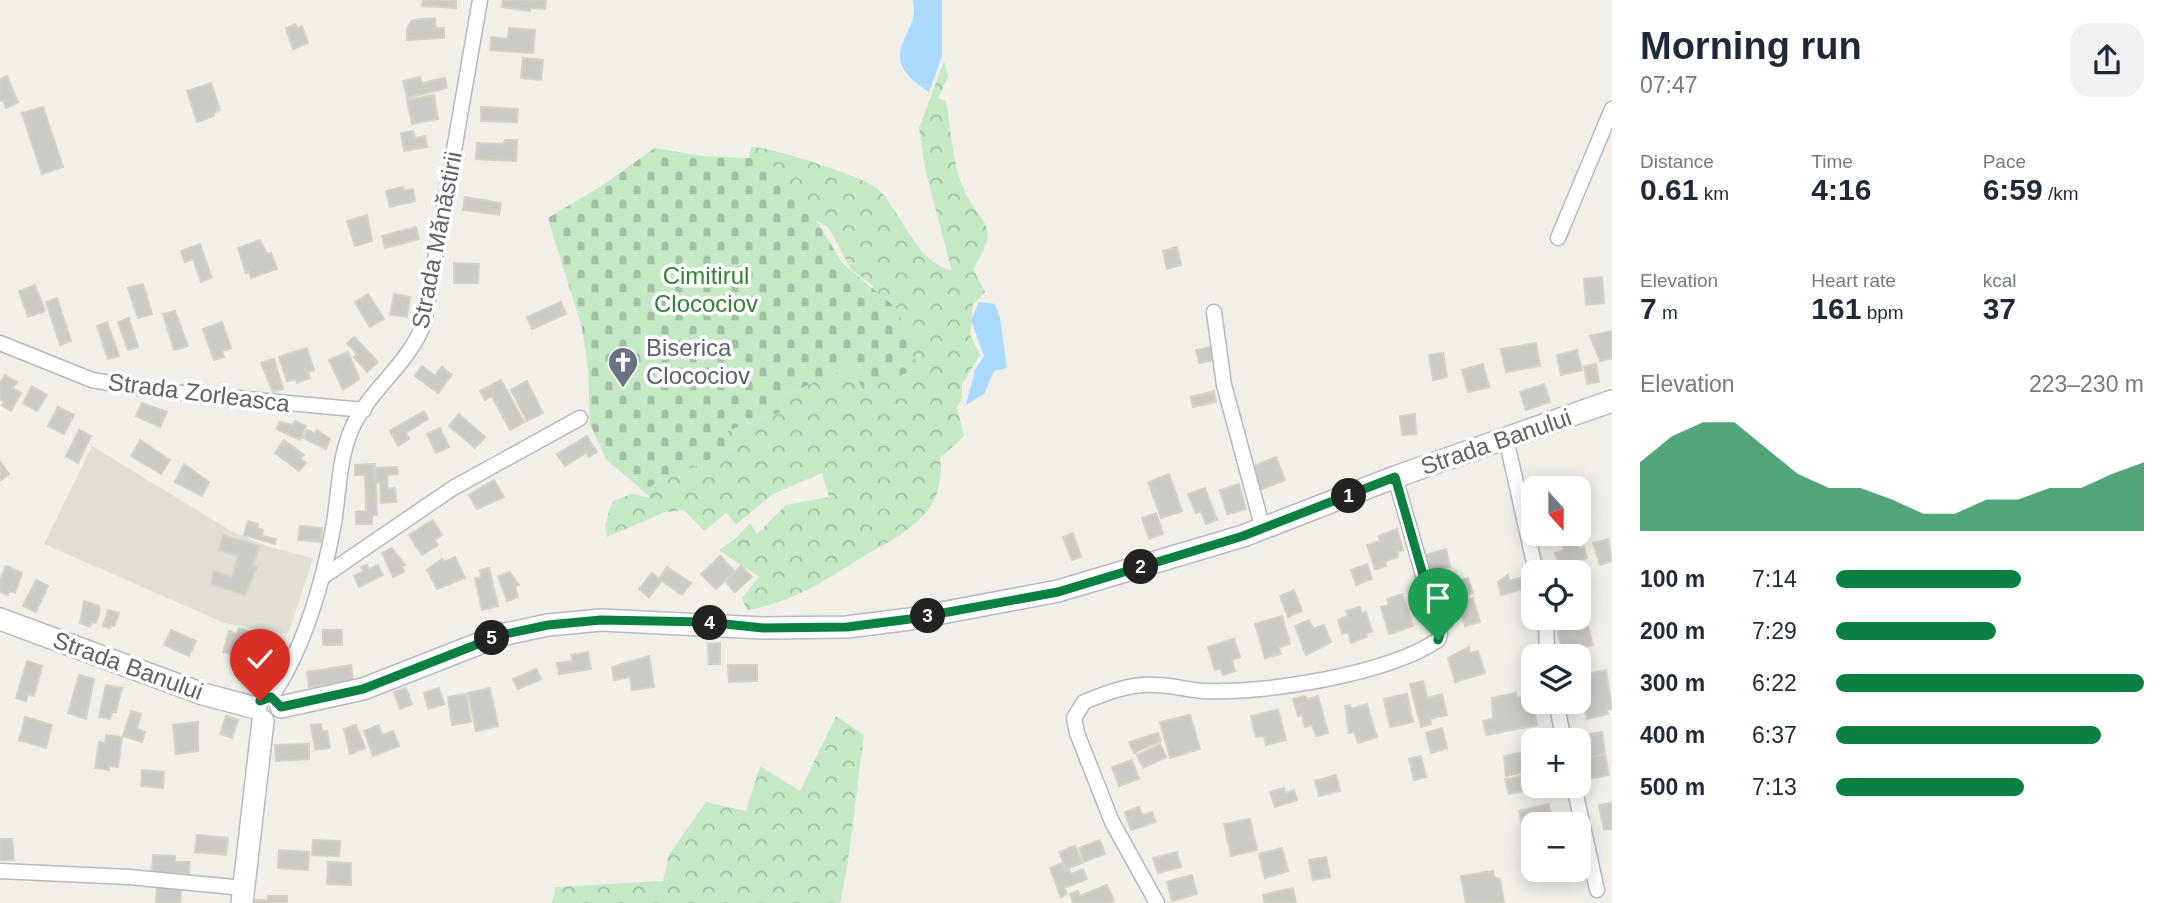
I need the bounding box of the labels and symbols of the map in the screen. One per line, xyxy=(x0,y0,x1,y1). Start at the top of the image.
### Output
street label: Strada Mănăstirii xyxy=(406,149,467,331)
park label: Cimitirul Clocociov xyxy=(654,262,758,317)
place label: Biserica Clocociov xyxy=(646,334,750,389)
church icon: Biserica Clocociov xyxy=(606,345,640,389)
street label: Strada Zorleasca xyxy=(107,368,292,417)
street label: Strada Banului xyxy=(1417,403,1575,480)
north arrow xyxy=(1521,476,1591,546)
pin: 1 xyxy=(1332,478,1366,514)
pin: 2 xyxy=(1124,550,1158,584)
pin xyxy=(1408,568,1468,640)
pin: 3 xyxy=(911,598,946,634)
pin: 4 xyxy=(692,606,728,640)
pin: 5 xyxy=(475,620,510,656)
street label: Strada Banului xyxy=(50,626,207,705)
pin xyxy=(230,629,290,701)

